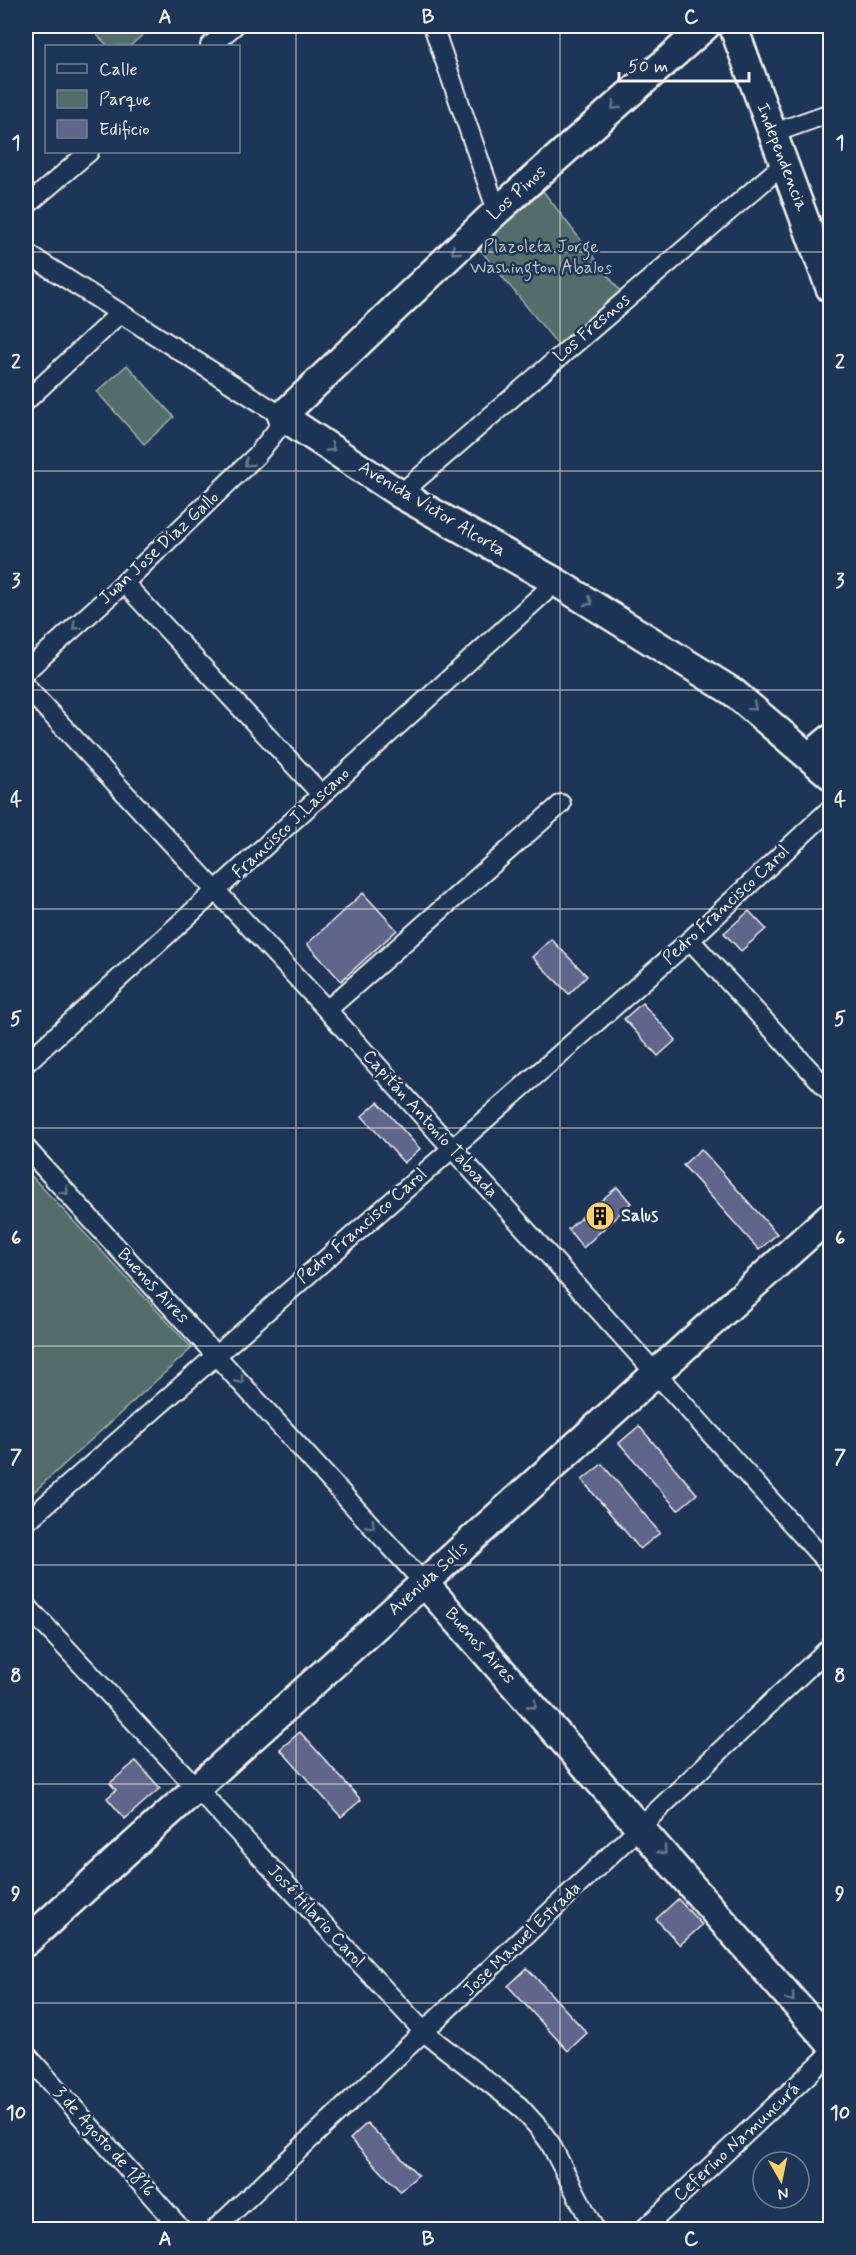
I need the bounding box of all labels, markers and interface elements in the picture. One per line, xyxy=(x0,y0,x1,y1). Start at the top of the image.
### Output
text: A xyxy=(158,4,172,31)
text: B xyxy=(422,4,435,31)
text: C xyxy=(684,4,699,31)
legend xyxy=(45,45,240,153)
scale bar xyxy=(619,45,750,83)
text: 50 m xyxy=(628,55,668,79)
text: Calle xyxy=(99,58,138,82)
text: Parque xyxy=(99,88,151,112)
one-way arrow xyxy=(611,99,622,110)
street label: Independencia xyxy=(750,99,814,215)
text: Edificio xyxy=(99,118,150,142)
text: 1 xyxy=(12,130,20,157)
text: 1 xyxy=(836,130,844,157)
street label: Los Pinos xyxy=(482,160,552,226)
park label: Plazoleta Jorge Washington Abalos xyxy=(470,235,612,282)
one-way arrow xyxy=(451,244,461,255)
street label: Los Fresnos xyxy=(548,288,636,368)
text: 2 xyxy=(11,349,21,376)
text: 2 xyxy=(835,349,845,376)
one-way arrow xyxy=(325,441,335,453)
one-way arrow xyxy=(245,456,255,467)
street label: Avenida Victor Alcorta xyxy=(354,456,510,562)
street label: Juan Jose Díaz Gallo xyxy=(94,486,224,610)
text: 3 xyxy=(11,568,21,595)
text: 3 xyxy=(835,568,845,595)
one-way arrow xyxy=(583,595,593,607)
one-way arrow xyxy=(72,619,83,630)
one-way arrow xyxy=(746,700,757,711)
street label: Francisco J.Lascano xyxy=(227,762,355,884)
text: 4 xyxy=(10,787,22,814)
text: 4 xyxy=(834,787,846,814)
street label: Pedro Francisco Carol xyxy=(657,840,795,970)
text: 5 xyxy=(10,1006,22,1033)
text: 5 xyxy=(834,1006,846,1033)
street label: Capitán Antonio Taboada xyxy=(357,1045,503,1203)
street label: Pedro Francisco Carol xyxy=(292,1163,432,1289)
one-way arrow xyxy=(58,1184,69,1194)
building icon: Salus xyxy=(584,1200,616,1232)
place label: Salus xyxy=(621,1204,658,1228)
text: 6 xyxy=(11,1225,21,1252)
text: 6 xyxy=(835,1225,845,1252)
street label: Buenos Aires xyxy=(112,1243,194,1329)
one-way arrow xyxy=(233,1374,244,1384)
text: 7 xyxy=(10,1444,22,1471)
text: 7 xyxy=(834,1444,846,1471)
one-way arrow xyxy=(364,1518,375,1529)
street label: Avenida Solís xyxy=(383,1537,473,1621)
street label: Buenos Aires xyxy=(439,1602,521,1690)
text: 8 xyxy=(10,1663,22,1690)
text: 8 xyxy=(834,1663,846,1690)
one-way arrow xyxy=(526,1698,537,1709)
one-way arrow xyxy=(656,1844,667,1855)
street label: José Hilario Carol xyxy=(262,1859,370,1973)
street label: Jose Manuel Estrada xyxy=(458,1876,586,2002)
text: 9 xyxy=(11,1881,21,1908)
text: 9 xyxy=(835,1881,845,1908)
one-way arrow xyxy=(784,1991,795,2001)
street label: Ceferino Namuncurá xyxy=(670,2078,804,2206)
street label: 3 de Agosto de 1816 xyxy=(48,2082,160,2202)
text: 10 xyxy=(6,2100,26,2127)
text: 10 xyxy=(830,2100,850,2127)
north arrow xyxy=(751,2150,811,2210)
text: A xyxy=(158,2226,172,2253)
text: B xyxy=(422,2226,435,2253)
text: C xyxy=(684,2226,699,2253)

